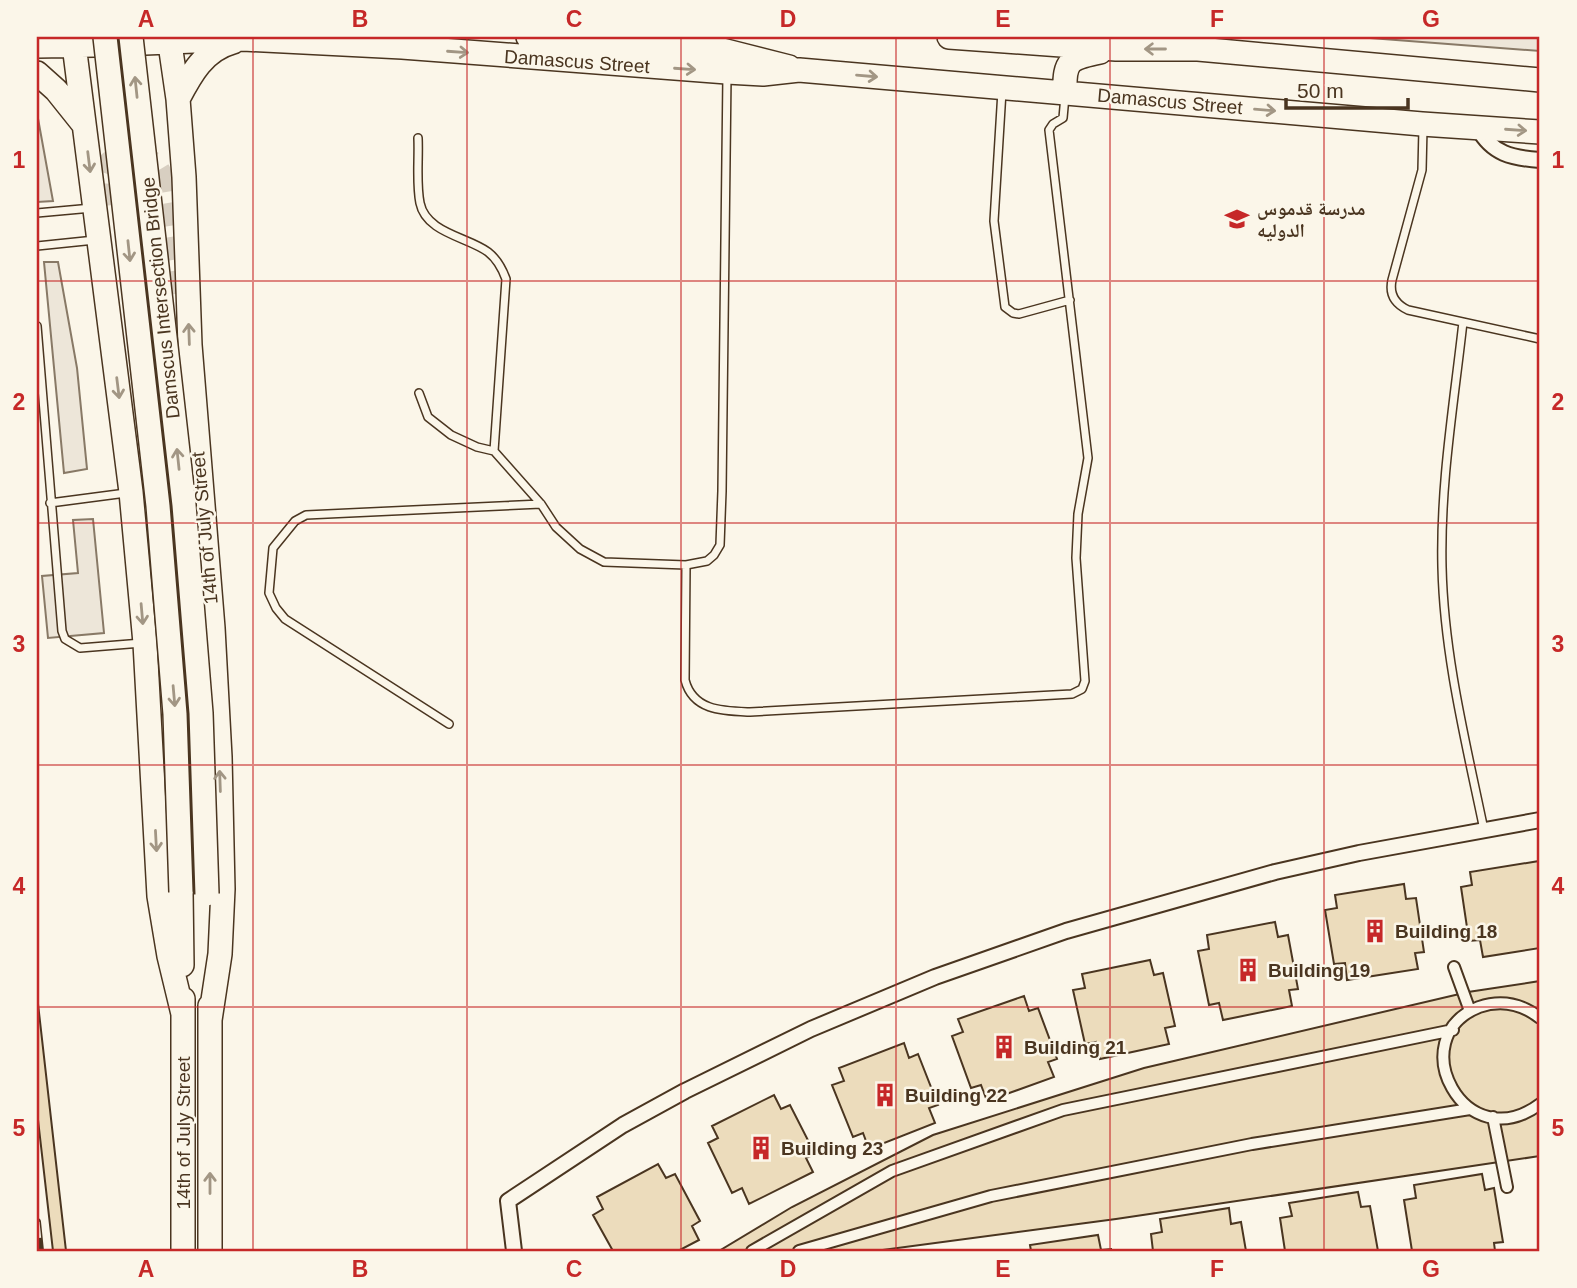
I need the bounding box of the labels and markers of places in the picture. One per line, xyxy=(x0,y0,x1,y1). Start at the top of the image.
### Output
place label: مدرسة قدموس الدوليه xyxy=(1257,198,1366,242)
school or university icon: مدرسة قدموس الدوليه xyxy=(1223,205,1251,233)
building icon: Building 18 xyxy=(1361,917,1389,945)
place label: Building 18 xyxy=(1395,921,1497,942)
building icon: Building 19 xyxy=(1234,956,1262,984)
place label: Building 19 xyxy=(1268,960,1370,981)
building icon: Building 21 xyxy=(990,1033,1018,1061)
place label: Building 21 xyxy=(1024,1037,1127,1058)
building icon: Building 22 xyxy=(871,1081,899,1109)
place label: Building 22 xyxy=(905,1085,1007,1106)
building icon: Building 23 xyxy=(747,1134,775,1162)
place label: Building 23 xyxy=(781,1138,883,1159)

